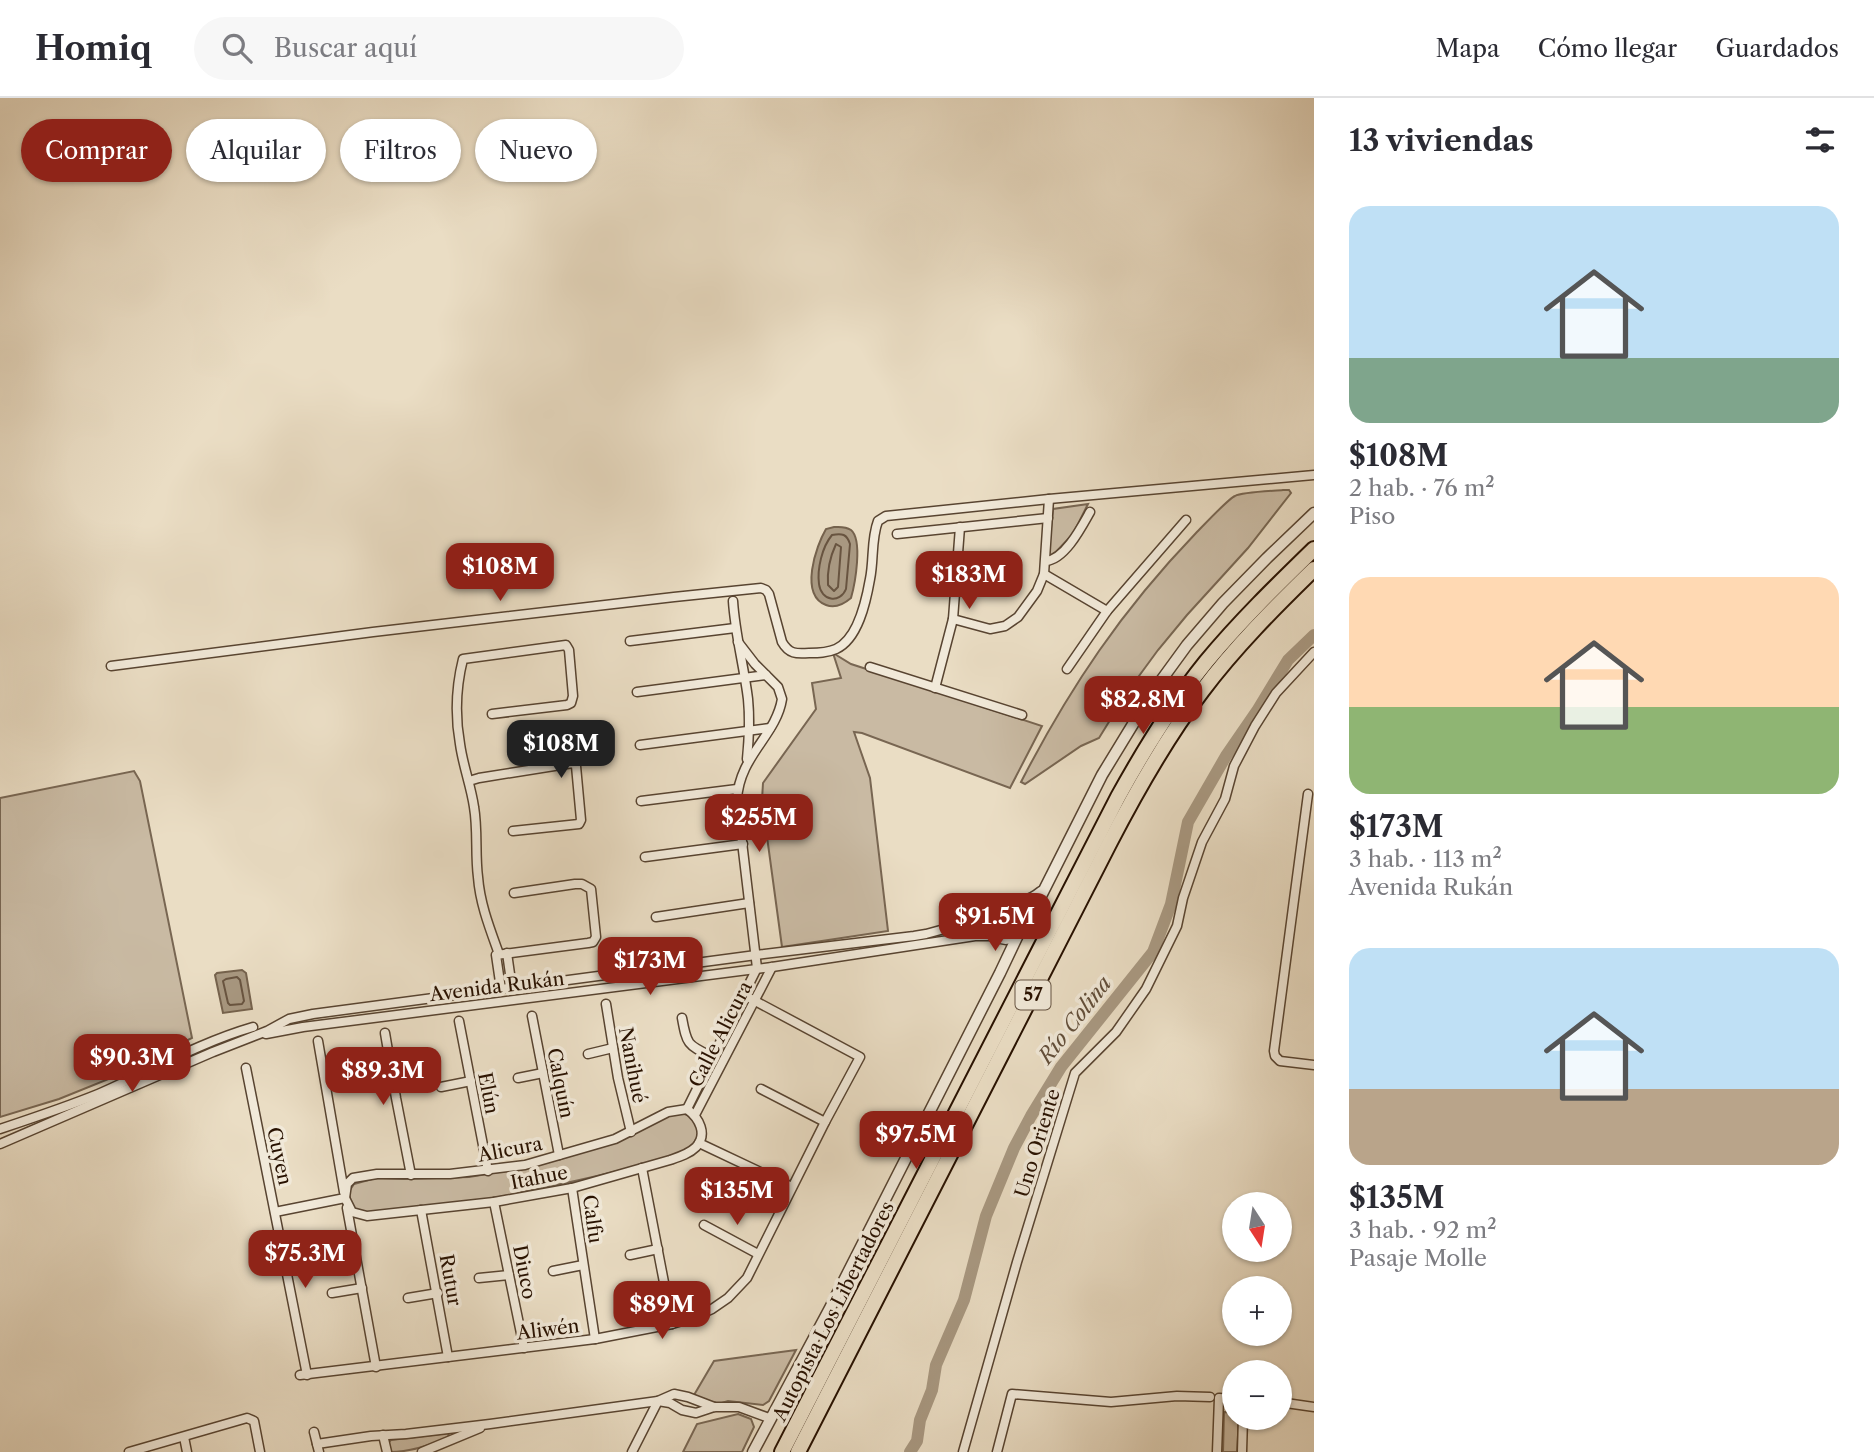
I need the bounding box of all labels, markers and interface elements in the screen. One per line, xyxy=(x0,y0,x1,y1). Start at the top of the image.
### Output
search box xyxy=(194,17,684,80)
text: Homiq xyxy=(35,28,152,69)
icon: search xyxy=(218,29,256,67)
text: Buscar aquí xyxy=(274,32,417,64)
text: Mapa xyxy=(1435,34,1500,63)
text: Cómo llegar xyxy=(1538,34,1677,63)
text: Guardados xyxy=(1715,34,1839,63)
chip: Comprar xyxy=(21,119,172,182)
chip: Alquilar xyxy=(186,119,326,182)
chip: Filtros xyxy=(340,119,461,182)
chip: Nuevo xyxy=(475,119,597,182)
icon: filters xyxy=(1801,121,1839,159)
text: 13 viviendas xyxy=(1349,122,1534,159)
icon: home xyxy=(1531,251,1657,377)
text: $108M xyxy=(1349,437,1448,474)
text: 2 hab. · 76 m² xyxy=(1349,474,1495,502)
text: Piso xyxy=(1349,502,1395,530)
pin: $108M xyxy=(451,544,549,603)
text: $108M xyxy=(462,552,538,580)
pin: $183M xyxy=(920,552,1018,611)
text: $183M xyxy=(932,560,1006,588)
icon: home xyxy=(1531,622,1657,748)
pin: $82.8M xyxy=(1086,676,1200,736)
text: $82.8M xyxy=(1100,685,1186,713)
pin: $108M xyxy=(512,720,610,780)
text: $108M xyxy=(523,729,599,757)
pin: $255M xyxy=(710,794,808,854)
text: $255M xyxy=(721,803,797,831)
text: $173M xyxy=(1349,808,1444,845)
text: 3 hab. · 113 m² xyxy=(1349,845,1502,873)
text: Avenida Rukán xyxy=(1349,873,1513,901)
pin: $91.5M xyxy=(938,894,1052,953)
text: $91.5M xyxy=(955,902,1035,930)
pin: $173M xyxy=(601,937,699,997)
text: $173M xyxy=(614,946,686,974)
street label: Avenida Rukán xyxy=(427,967,566,1006)
water label: Río Colina xyxy=(1032,971,1117,1070)
street label: Calle Alicura xyxy=(684,977,757,1091)
road number: 57 xyxy=(1016,980,1050,1010)
icon: home xyxy=(1531,993,1657,1119)
street label: Nanihué xyxy=(614,1025,651,1105)
pin: $90.3M xyxy=(75,1034,189,1094)
text: $90.3M xyxy=(90,1043,174,1071)
street label: Calquín xyxy=(542,1046,579,1120)
pin: $89.3M xyxy=(326,1048,440,1107)
text: $89.3M xyxy=(341,1056,425,1084)
street label: Elún xyxy=(473,1070,504,1116)
street label: Uno Oriente xyxy=(1010,1086,1065,1200)
pin: $97.5M xyxy=(859,1112,973,1171)
text: $97.5M xyxy=(876,1120,956,1148)
street label: Cuyen xyxy=(262,1125,297,1187)
street label: Alicura xyxy=(475,1132,544,1167)
street label: Itahue xyxy=(509,1161,570,1194)
pin: $135M xyxy=(688,1168,786,1227)
text: $135M xyxy=(700,1176,774,1204)
text: $135M xyxy=(1349,1179,1445,1216)
north arrow xyxy=(1222,1192,1292,1262)
map controls xyxy=(1222,1192,1292,1430)
street label: Calfu xyxy=(578,1193,607,1245)
street label: Autopista Los Libertadores xyxy=(767,1198,899,1426)
text: 3 hab. · 92 m² xyxy=(1349,1216,1497,1244)
pin: $75.3M xyxy=(248,1230,362,1290)
text: $75.3M xyxy=(264,1239,346,1267)
street label: Diuco xyxy=(508,1243,541,1301)
text: Pasaje Molle xyxy=(1349,1244,1487,1272)
street label: Rutur xyxy=(435,1252,466,1308)
button: + xyxy=(1222,1276,1292,1346)
pin: $89M xyxy=(621,1282,703,1341)
text: $89M xyxy=(629,1290,695,1318)
street label: Aliwén xyxy=(514,1314,581,1345)
button: − xyxy=(1222,1360,1292,1430)

